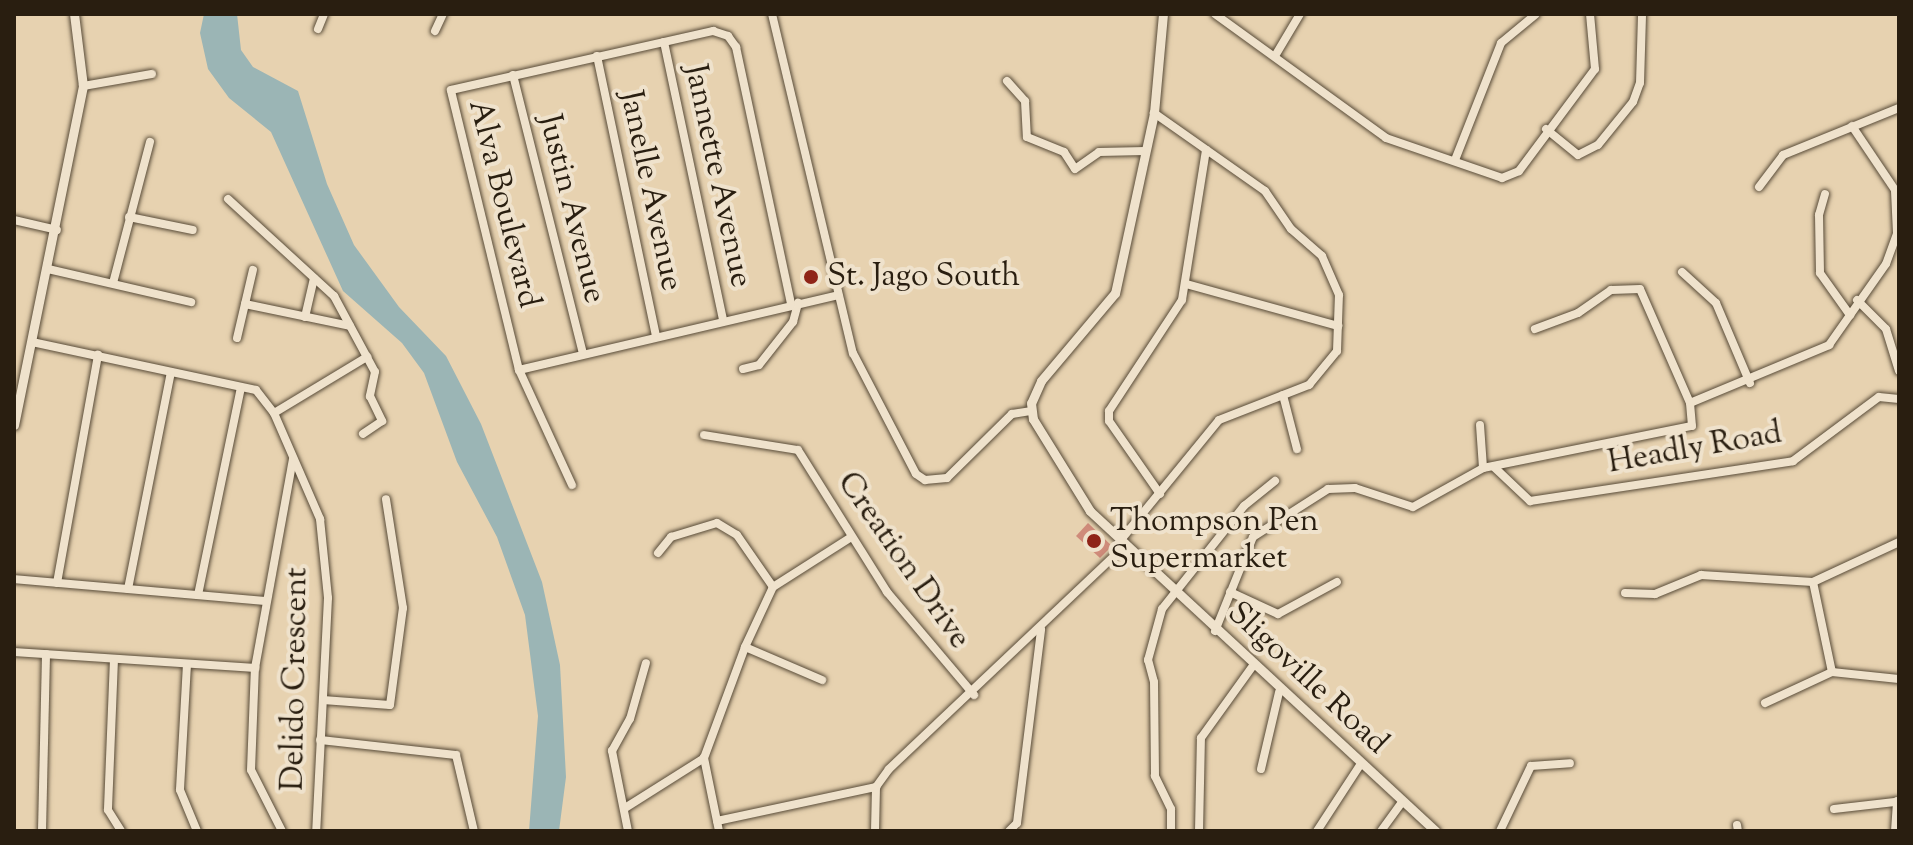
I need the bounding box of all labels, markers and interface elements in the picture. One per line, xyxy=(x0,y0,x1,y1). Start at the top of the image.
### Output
street label: Jannette Avenue xyxy=(675,61,759,291)
street label: Janelle Avenue xyxy=(610,87,690,295)
street label: Alva Boulevard xyxy=(459,96,547,312)
street label: Justin Avenue xyxy=(529,111,613,307)
place label: St. Jago South xyxy=(827,258,1020,296)
marker: St. Jago South xyxy=(802,268,820,286)
street label: Headly Road xyxy=(1605,415,1785,483)
street label: Creation Drive xyxy=(828,465,978,657)
place label: Thompson Pen Supermarket xyxy=(1110,504,1319,579)
marker: Thompson Pen Supermarket xyxy=(1085,532,1103,550)
street label: Delido Crescent xyxy=(275,567,317,791)
street label: Sligoville Road xyxy=(1219,595,1395,763)

